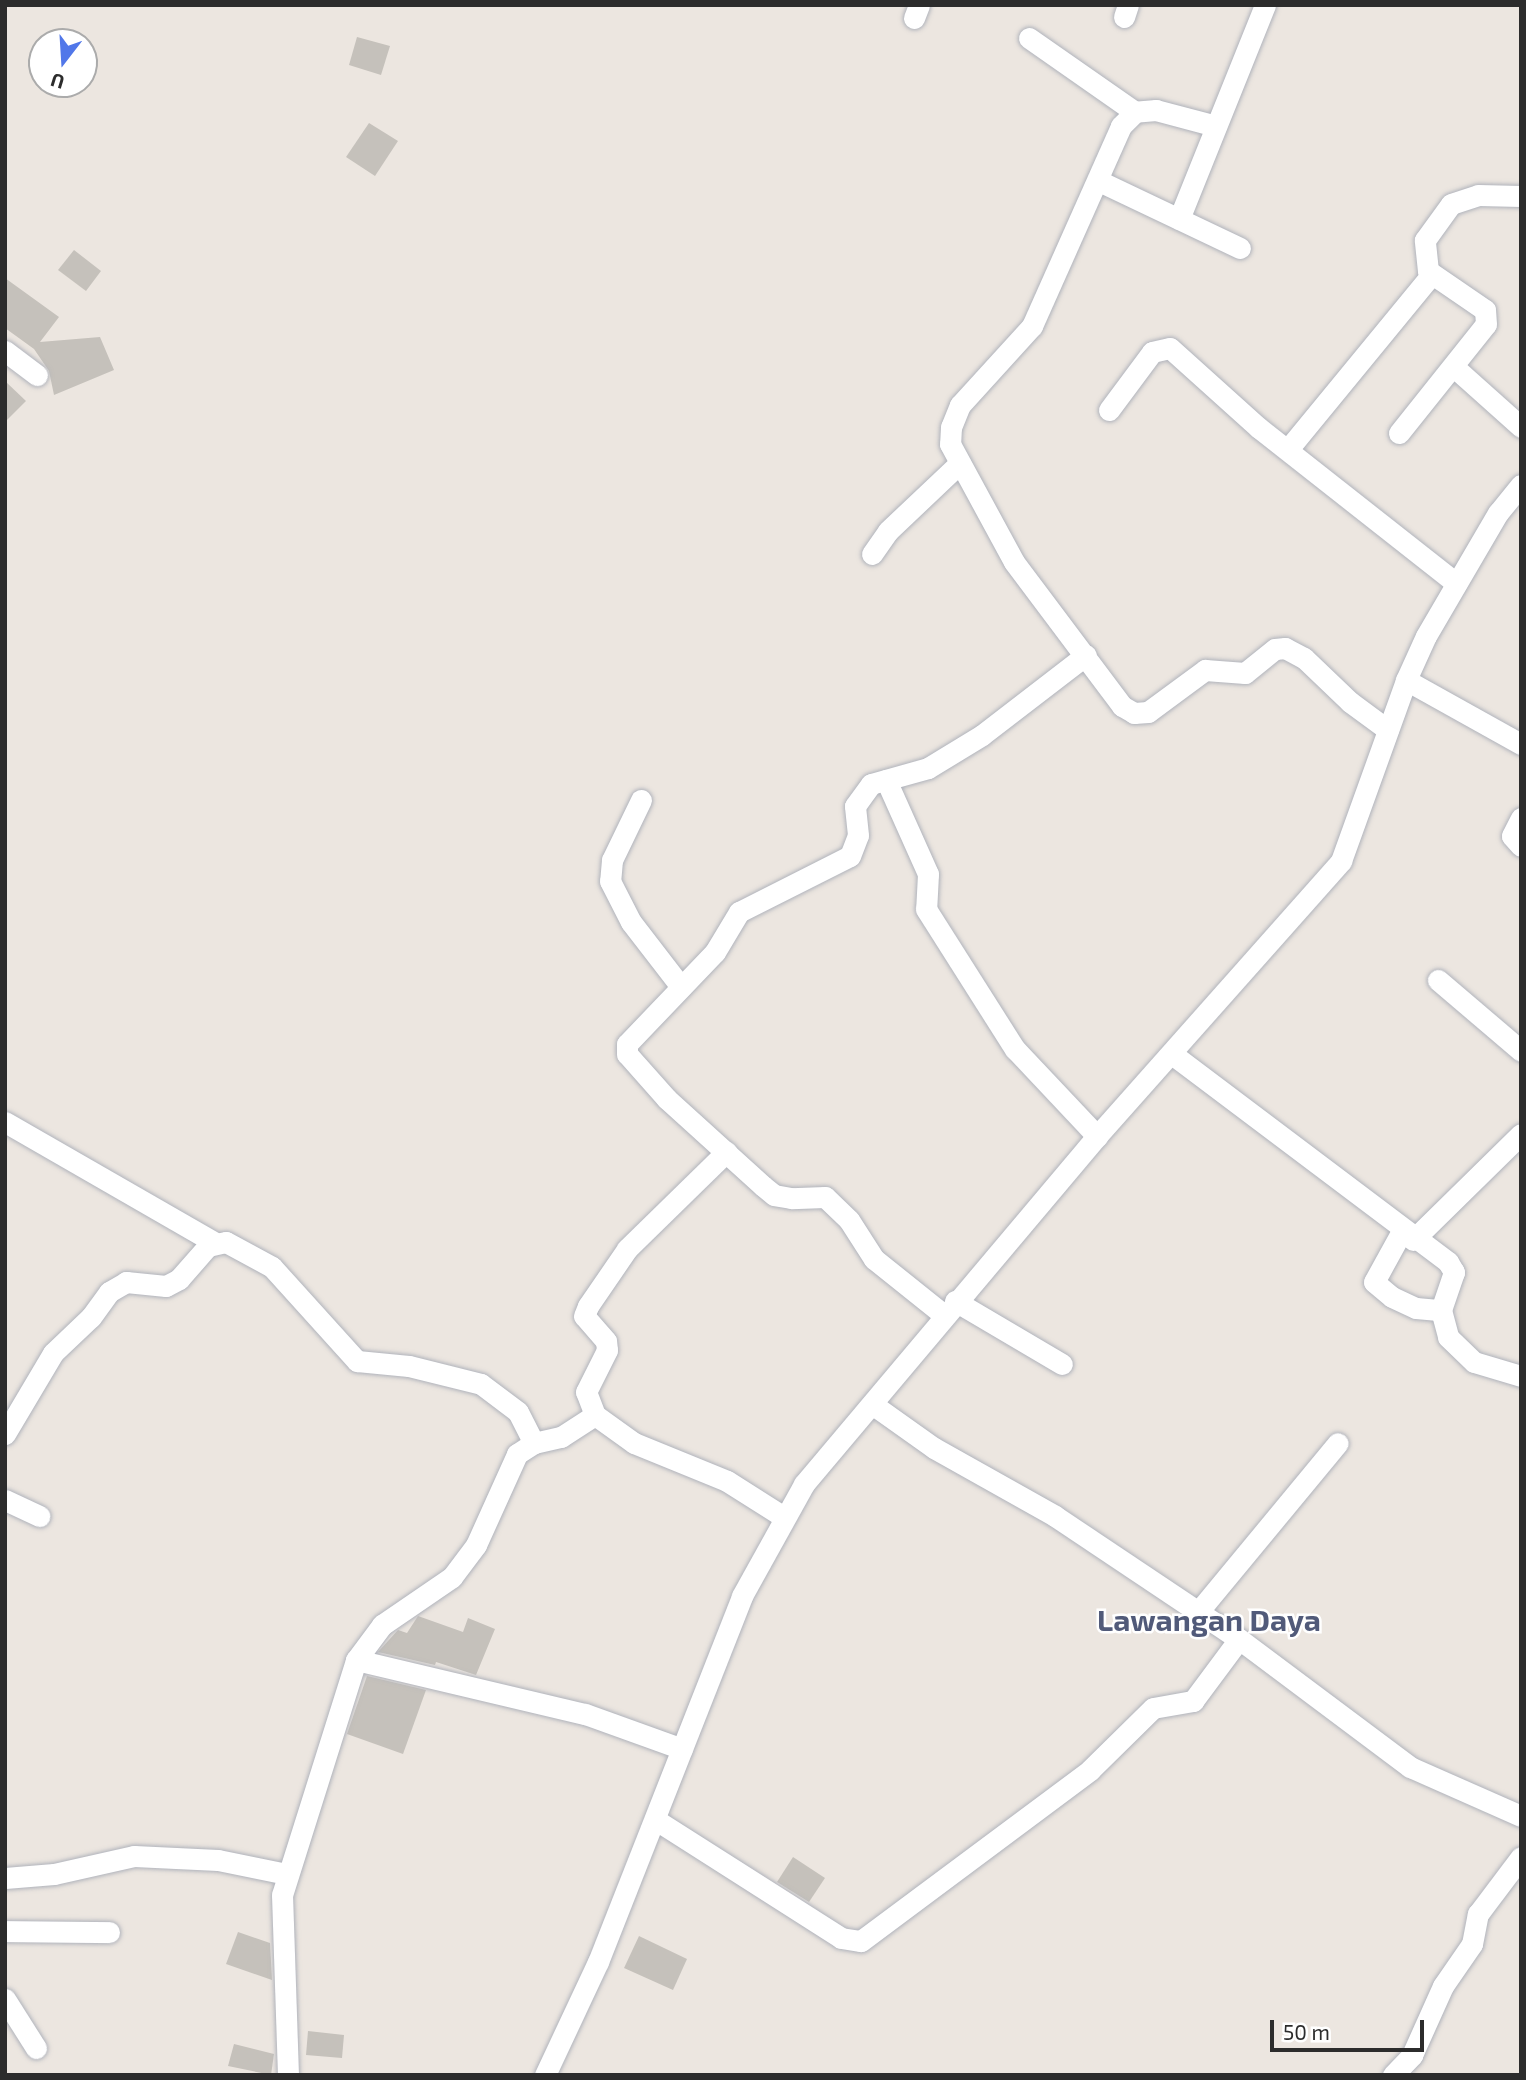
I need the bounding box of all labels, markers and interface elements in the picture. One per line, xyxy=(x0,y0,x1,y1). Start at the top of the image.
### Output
north arrow xyxy=(28,28,98,98)
text: U xyxy=(48,69,67,95)
district label: Lawangan Daya xyxy=(1097,1601,1321,1637)
scale bar xyxy=(1274,2007,1428,2050)
text: 50 m xyxy=(1283,2019,1330,2044)

